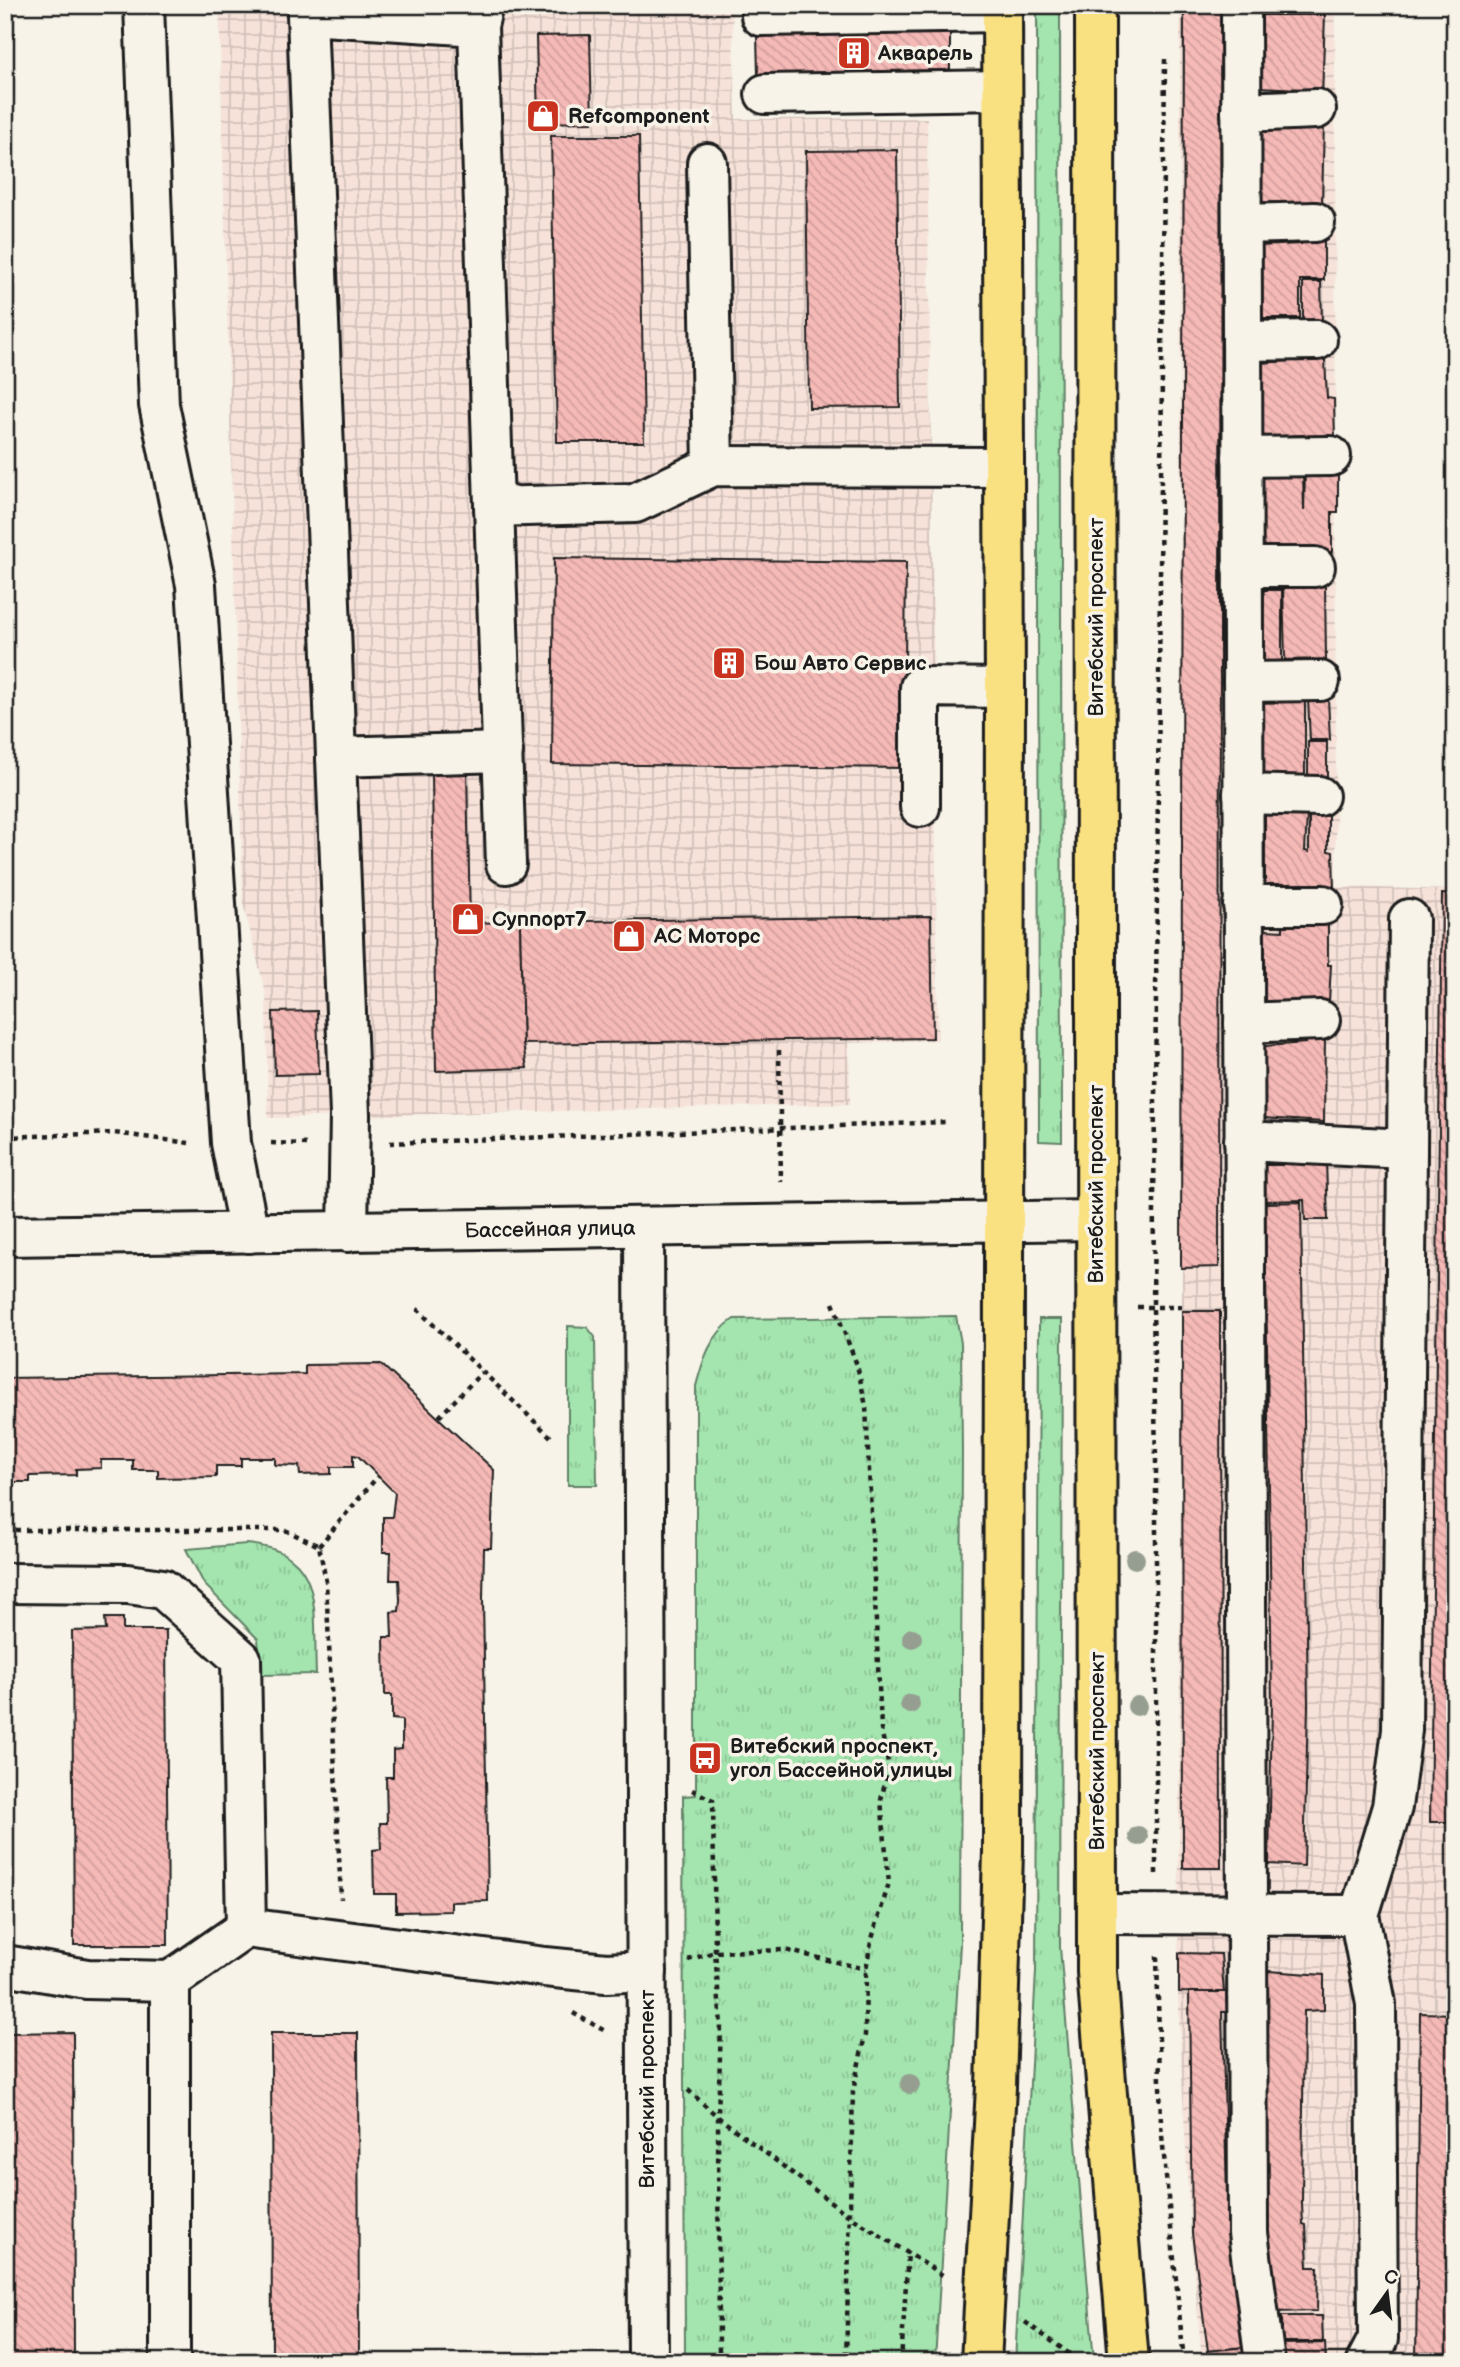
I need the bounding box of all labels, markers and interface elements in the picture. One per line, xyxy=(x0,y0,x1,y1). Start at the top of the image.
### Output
building icon: Акварель xyxy=(835,34,873,72)
place label: Акварель xyxy=(877,41,973,66)
shop icon: Refcomponent xyxy=(524,97,562,135)
place label: Refcomponent xyxy=(568,104,710,129)
street label: Витебский проспект xyxy=(1084,517,1109,716)
building icon: Бош Авто Сервис xyxy=(710,644,748,682)
place label: Бош Авто Сервис xyxy=(754,651,927,676)
shop icon: Суппорт7 xyxy=(449,900,487,938)
place label: Суппорт7 xyxy=(492,907,587,932)
shop icon: АС Моторс xyxy=(610,917,648,955)
place label: АС Моторс xyxy=(653,924,761,949)
street label: Витебский проспект xyxy=(1084,1084,1109,1283)
street label: Бассейная улица xyxy=(464,1215,636,1243)
street label: Витебский проспект xyxy=(1085,1651,1110,1850)
place label: Витебский проспект, угол Бассейной улицы xyxy=(730,1734,953,1783)
bus stop icon: Витебский проспект, угол Бассейной улицы xyxy=(686,1739,724,1777)
street label: Витебский проспект xyxy=(635,1989,660,2188)
north arrow xyxy=(1352,2258,1422,2328)
text: С xyxy=(1382,2265,1400,2291)

